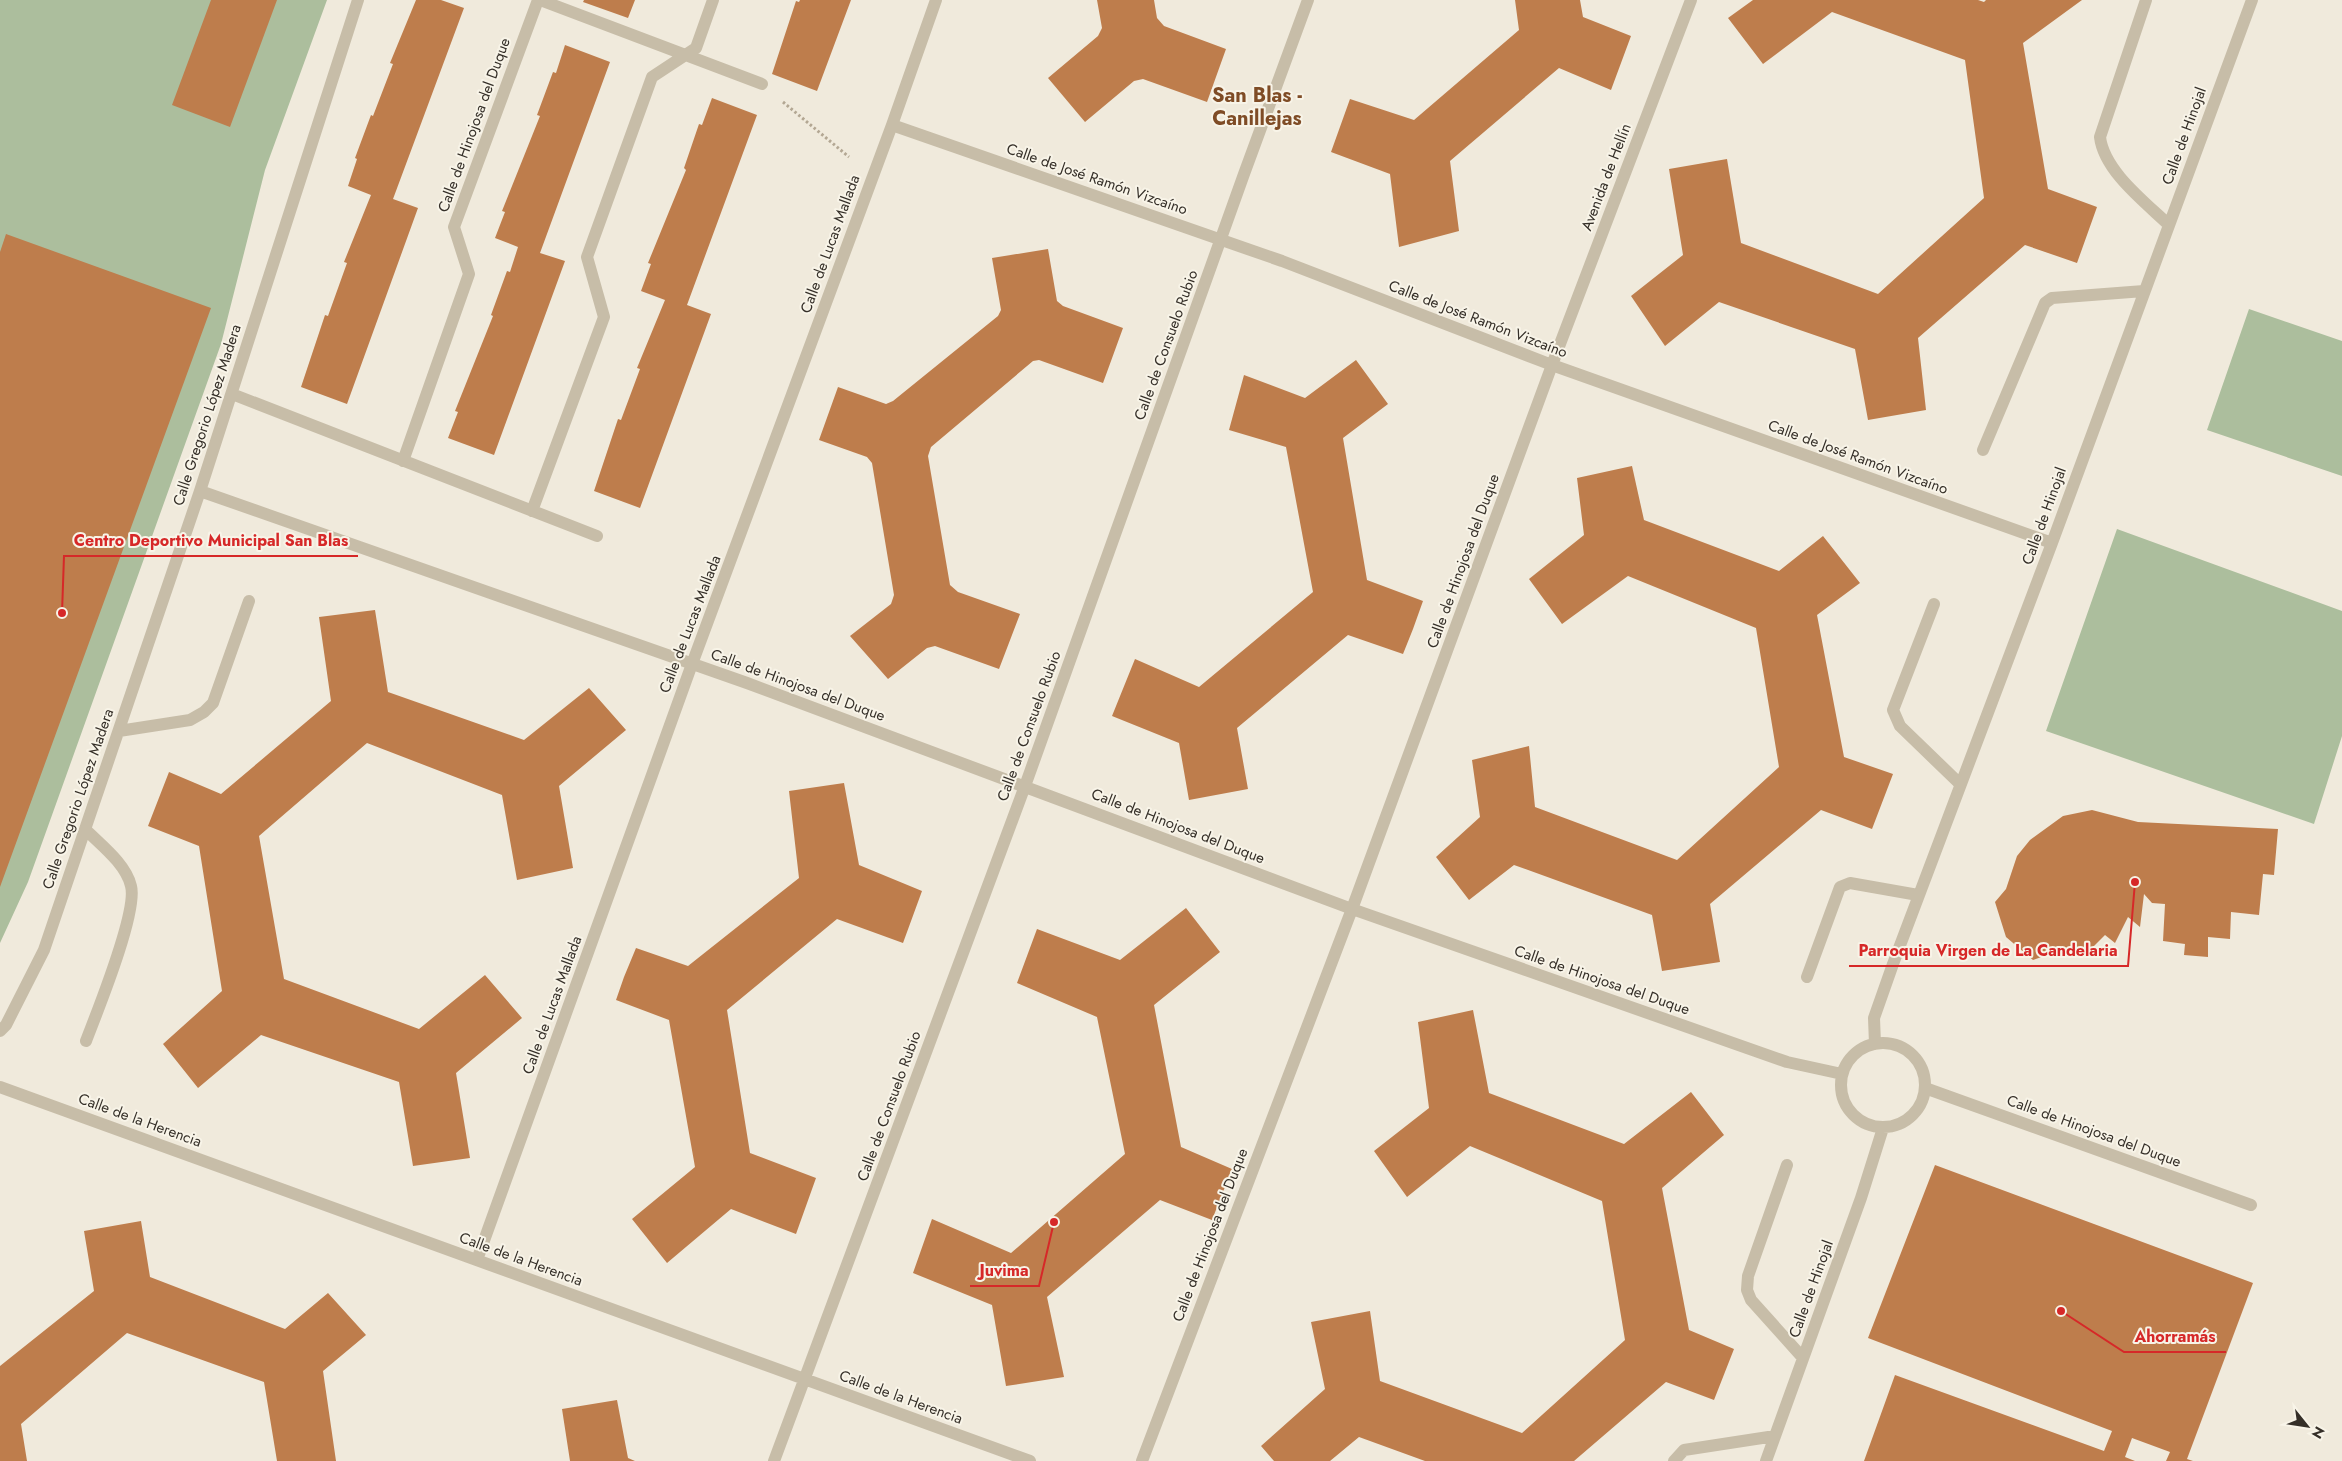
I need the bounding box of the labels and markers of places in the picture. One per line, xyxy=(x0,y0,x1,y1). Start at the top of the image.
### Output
callout: Centro Deportivo Municipal San Blas xyxy=(64,525,358,556)
callout: Parroquia Virgen de La Candelaria xyxy=(1849,935,2128,966)
callout: Juvima xyxy=(970,1255,1039,1286)
callout: Ahorramás xyxy=(2124,1321,2226,1352)

